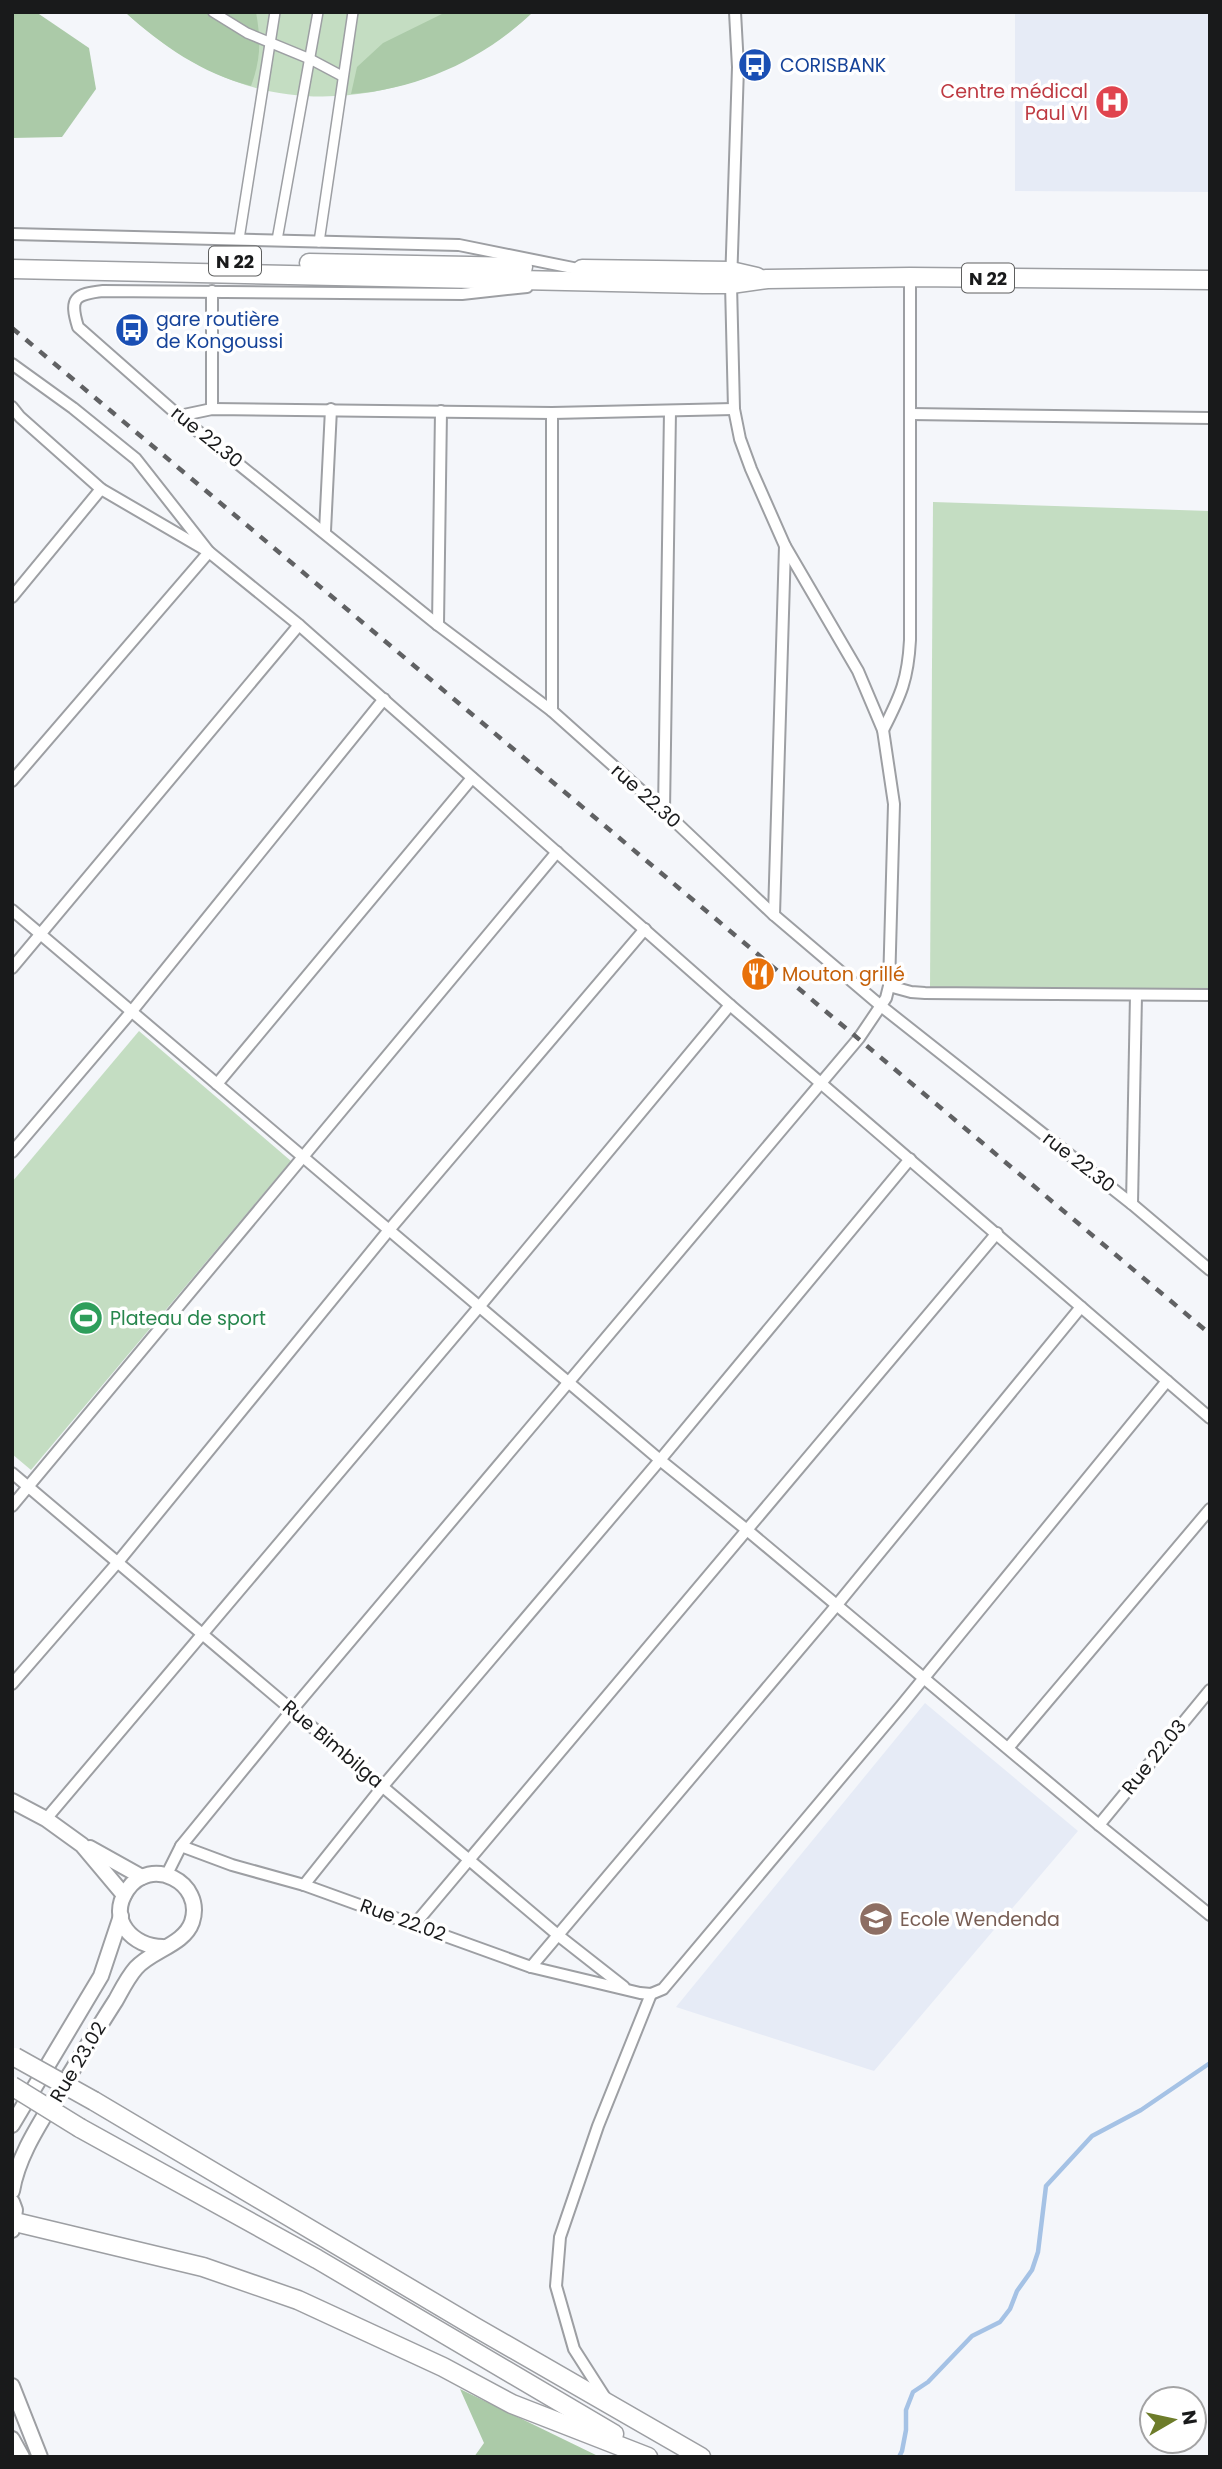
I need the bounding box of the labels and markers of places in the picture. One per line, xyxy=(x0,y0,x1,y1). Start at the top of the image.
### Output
bus stop icon: CORISBANK xyxy=(736,46,774,84)
place label: CORISBANK xyxy=(780,52,886,79)
place label: Centre médical Paul VI xyxy=(941,78,1088,127)
hospital icon: Centre médical Paul VI xyxy=(1093,83,1131,121)
place label: gare routière de Kongoussi xyxy=(156,306,283,355)
bus stop icon: gare routière de Kongoussi xyxy=(113,311,151,349)
restaurant icon: Mouton grillé xyxy=(739,955,777,993)
place label: Mouton grillé xyxy=(782,961,905,988)
sports icon: Plateau de sport xyxy=(67,1299,105,1337)
place label: Plateau de sport xyxy=(110,1305,266,1332)
school or university icon: Ecole Wendenda xyxy=(857,1900,895,1938)
place label: Ecole Wendenda xyxy=(900,1906,1060,1933)

